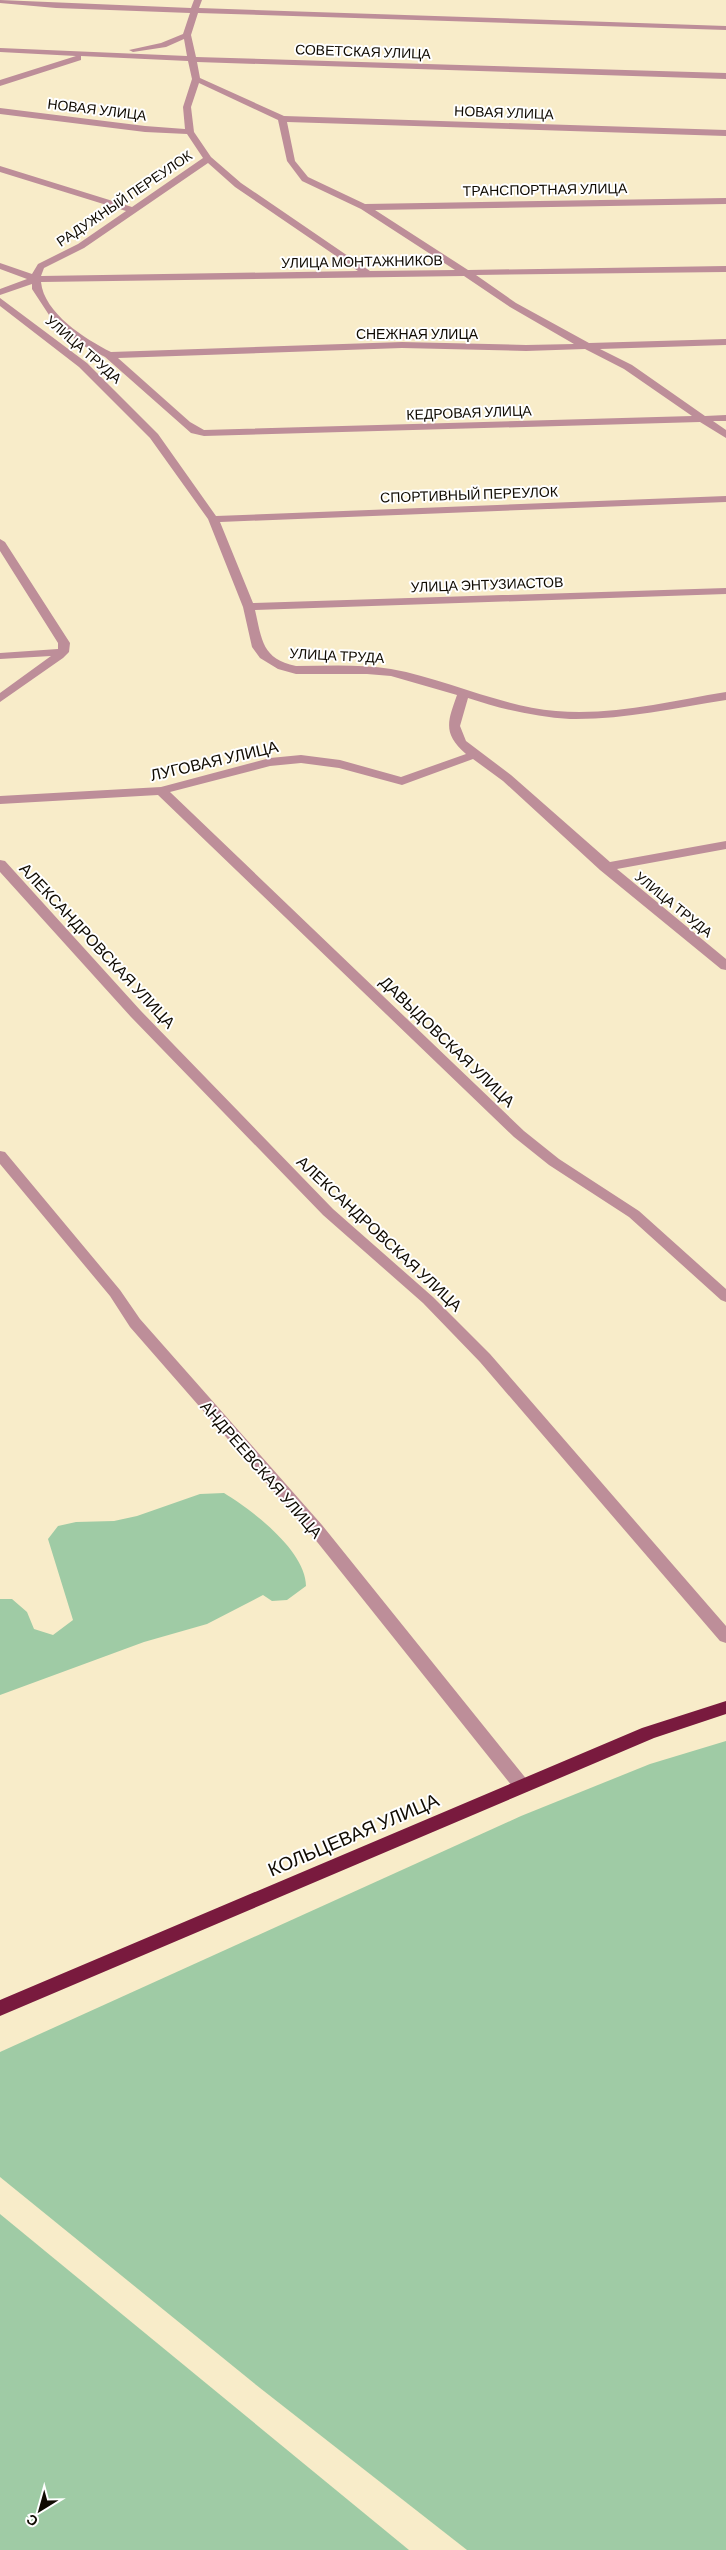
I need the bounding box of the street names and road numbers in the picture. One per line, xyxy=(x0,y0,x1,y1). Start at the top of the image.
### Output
street label: СОВЕТСКАЯ УЛИЦА xyxy=(295,40,432,62)
street label: НОВАЯ УЛИЦА xyxy=(47,95,148,124)
street label: НОВАЯ УЛИЦА xyxy=(454,102,555,122)
street label: РАДУЖНЫЙ ПЕРЕУЛОК xyxy=(53,146,196,250)
street label: ТРАНСПОРТНАЯ УЛИЦА xyxy=(463,179,628,199)
street label: УЛИЦА МОНТАЖНИКОВ xyxy=(281,251,443,271)
street label: УЛИЦА ТРУДА xyxy=(43,311,126,387)
street label: СНЕЖНАЯ УЛИЦА xyxy=(356,325,479,342)
street label: КЕДРОВАЯ УЛИЦА xyxy=(406,401,533,423)
street label: СПОРТИВНЫЙ ПЕРЕУЛОК xyxy=(380,482,559,506)
street label: УЛИЦА ЭНТУЗИАСТОВ xyxy=(410,573,564,595)
street label: УЛИЦА ТРУДА xyxy=(289,644,385,666)
street label: ЛУГОВАЯ УЛИЦА xyxy=(148,736,280,784)
street label: АЛЕКСАНДРОВСКАЯ УЛИЦА xyxy=(16,858,180,1032)
street label: УЛИЦА ТРУДА xyxy=(632,868,717,941)
street label: ДАВЫДОВСКАЯ УЛИЦА xyxy=(377,972,520,1111)
street label: АЛЕКСАНДРОВСКАЯ УЛИЦА xyxy=(293,1151,467,1315)
street label: АНДРЕЕВСКАЯ УЛИЦА xyxy=(197,1396,327,1542)
street label: КОЛЬЦЕВАЯ УЛИЦА xyxy=(264,1787,442,1880)

